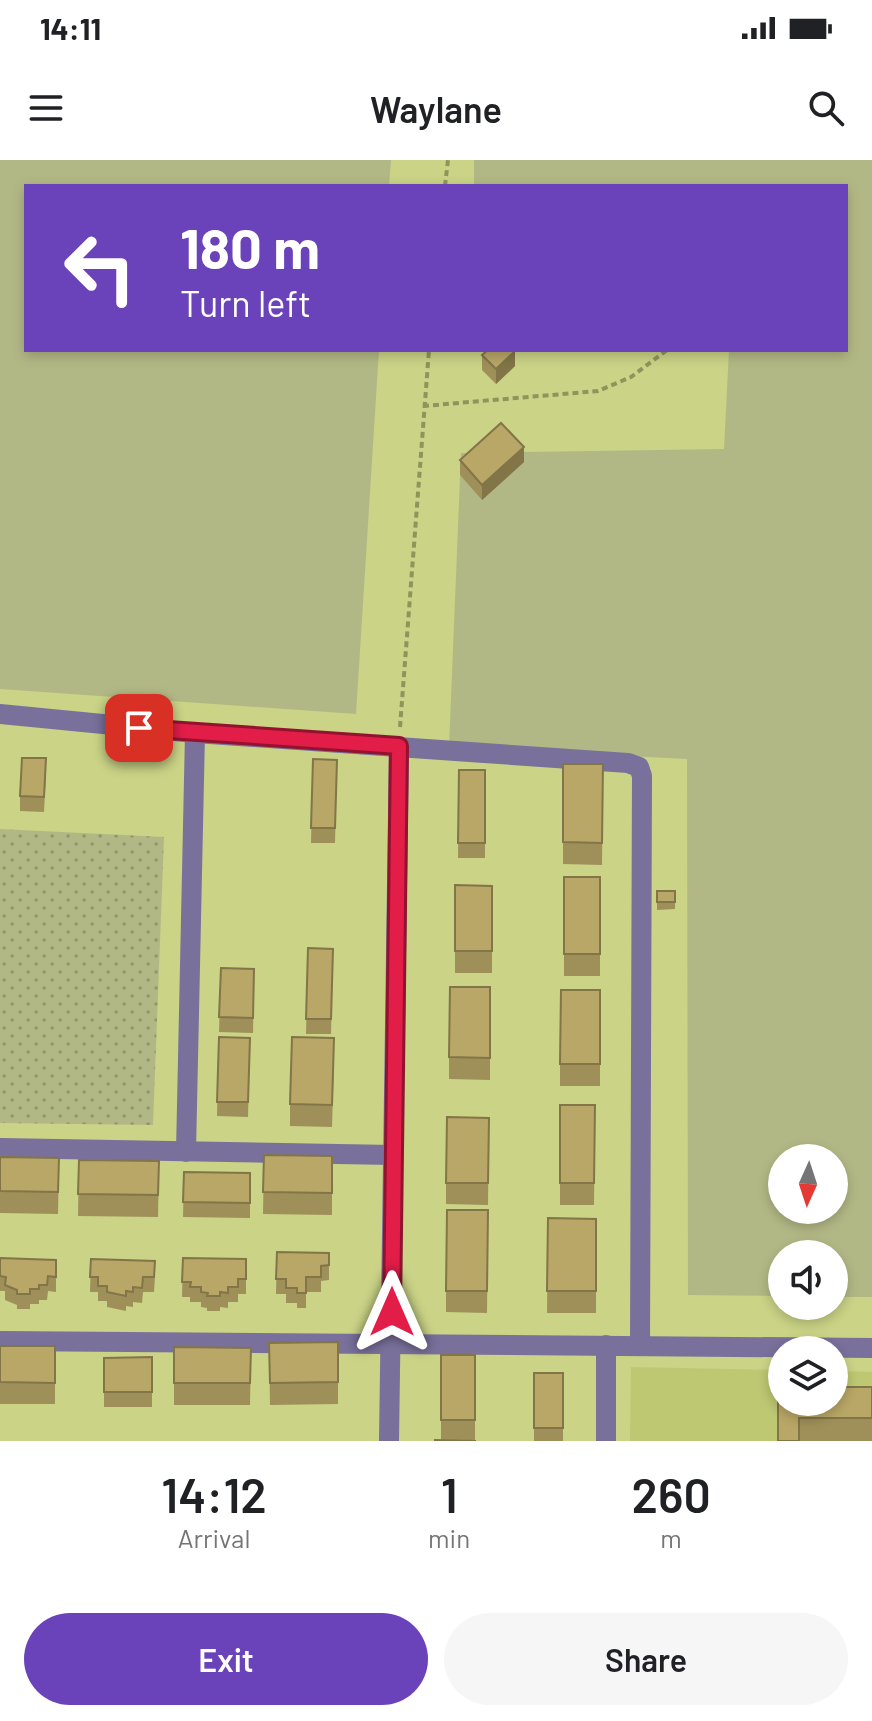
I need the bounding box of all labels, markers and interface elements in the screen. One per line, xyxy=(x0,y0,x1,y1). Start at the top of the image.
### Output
text: 14:11 xyxy=(40,10,101,46)
icon: menu xyxy=(24,86,68,130)
icon: search xyxy=(804,86,848,130)
text: Waylane xyxy=(370,87,502,130)
text: 180 m xyxy=(180,213,320,280)
icon: left xyxy=(48,216,152,320)
text: Turn left xyxy=(180,281,311,324)
pin xyxy=(105,694,173,762)
icon: arrive xyxy=(117,706,161,750)
north arrow xyxy=(768,1144,848,1224)
map controls xyxy=(768,1144,848,1416)
button: sound xyxy=(768,1240,848,1320)
position arrow xyxy=(350,1270,434,1354)
button: layers xyxy=(768,1336,848,1416)
text: 14:12 xyxy=(161,1465,267,1523)
text: 1 xyxy=(441,1465,458,1523)
text: 260 xyxy=(632,1465,711,1523)
text: Arrival xyxy=(178,1522,250,1553)
text: min xyxy=(428,1522,470,1553)
text: m xyxy=(660,1522,682,1553)
button: Exit xyxy=(24,1613,428,1705)
button: Share xyxy=(444,1613,848,1705)

